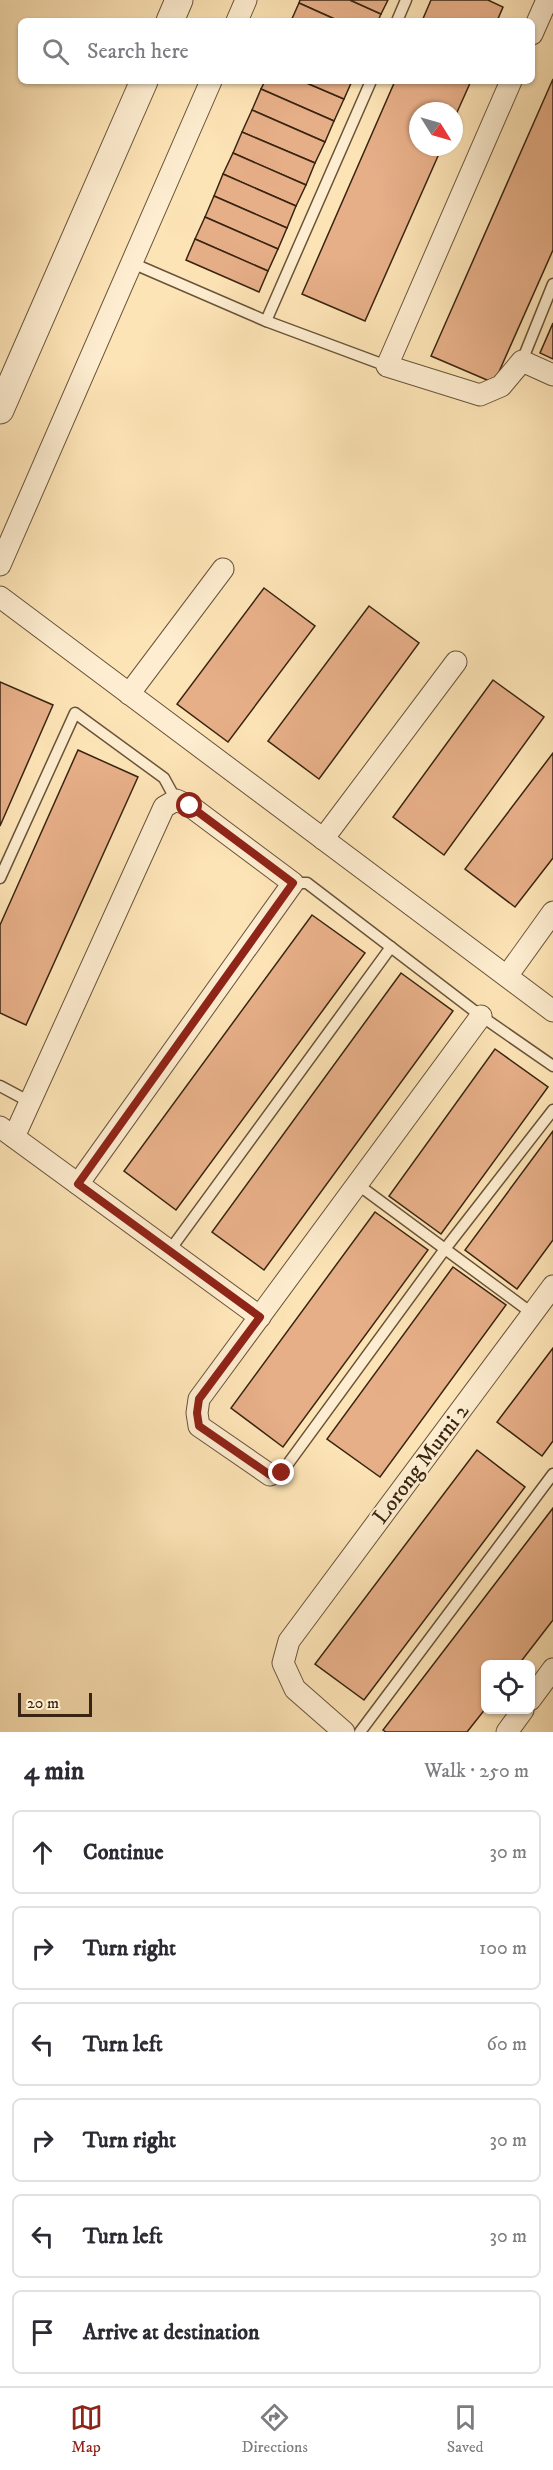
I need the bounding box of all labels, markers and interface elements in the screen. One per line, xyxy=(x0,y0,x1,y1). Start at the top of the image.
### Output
search box xyxy=(18,18,535,84)
icon: search xyxy=(39,35,72,68)
text: Search here xyxy=(87,38,189,65)
north arrow xyxy=(409,102,463,156)
route start xyxy=(176,792,202,818)
street label: Lorong Murni 2 xyxy=(367,1398,475,1529)
route end xyxy=(268,1459,294,1485)
map controls xyxy=(481,1660,535,1714)
button: locate xyxy=(481,1660,535,1714)
scale bar xyxy=(18,1690,92,1718)
text: 20 m xyxy=(27,1693,59,1713)
text: 4 min xyxy=(24,1755,84,1788)
text: Walk · 250 m xyxy=(424,1759,529,1784)
icon: ahead xyxy=(26,1836,59,1869)
text: Continue xyxy=(83,1839,164,1866)
text: 30 m xyxy=(489,1840,527,1865)
icon: right xyxy=(26,1932,59,1965)
text: Turn right xyxy=(83,1935,176,1962)
text: 100 m xyxy=(479,1936,527,1961)
icon: left xyxy=(26,2028,59,2061)
text: Turn left xyxy=(83,2031,163,2058)
text: 60 m xyxy=(487,2032,527,2057)
icon: right xyxy=(26,2124,59,2157)
text: Turn right xyxy=(83,2127,176,2154)
text: 30 m xyxy=(489,2128,527,2153)
icon: left xyxy=(26,2220,59,2253)
text: Turn left xyxy=(83,2223,163,2250)
text: 30 m xyxy=(489,2224,527,2249)
icon: arrive xyxy=(26,2316,59,2349)
text: Arrive at destination xyxy=(83,2319,260,2346)
tab: Map xyxy=(70,2401,103,2457)
tab: Directions xyxy=(242,2401,308,2457)
tab: Saved xyxy=(447,2401,484,2457)

